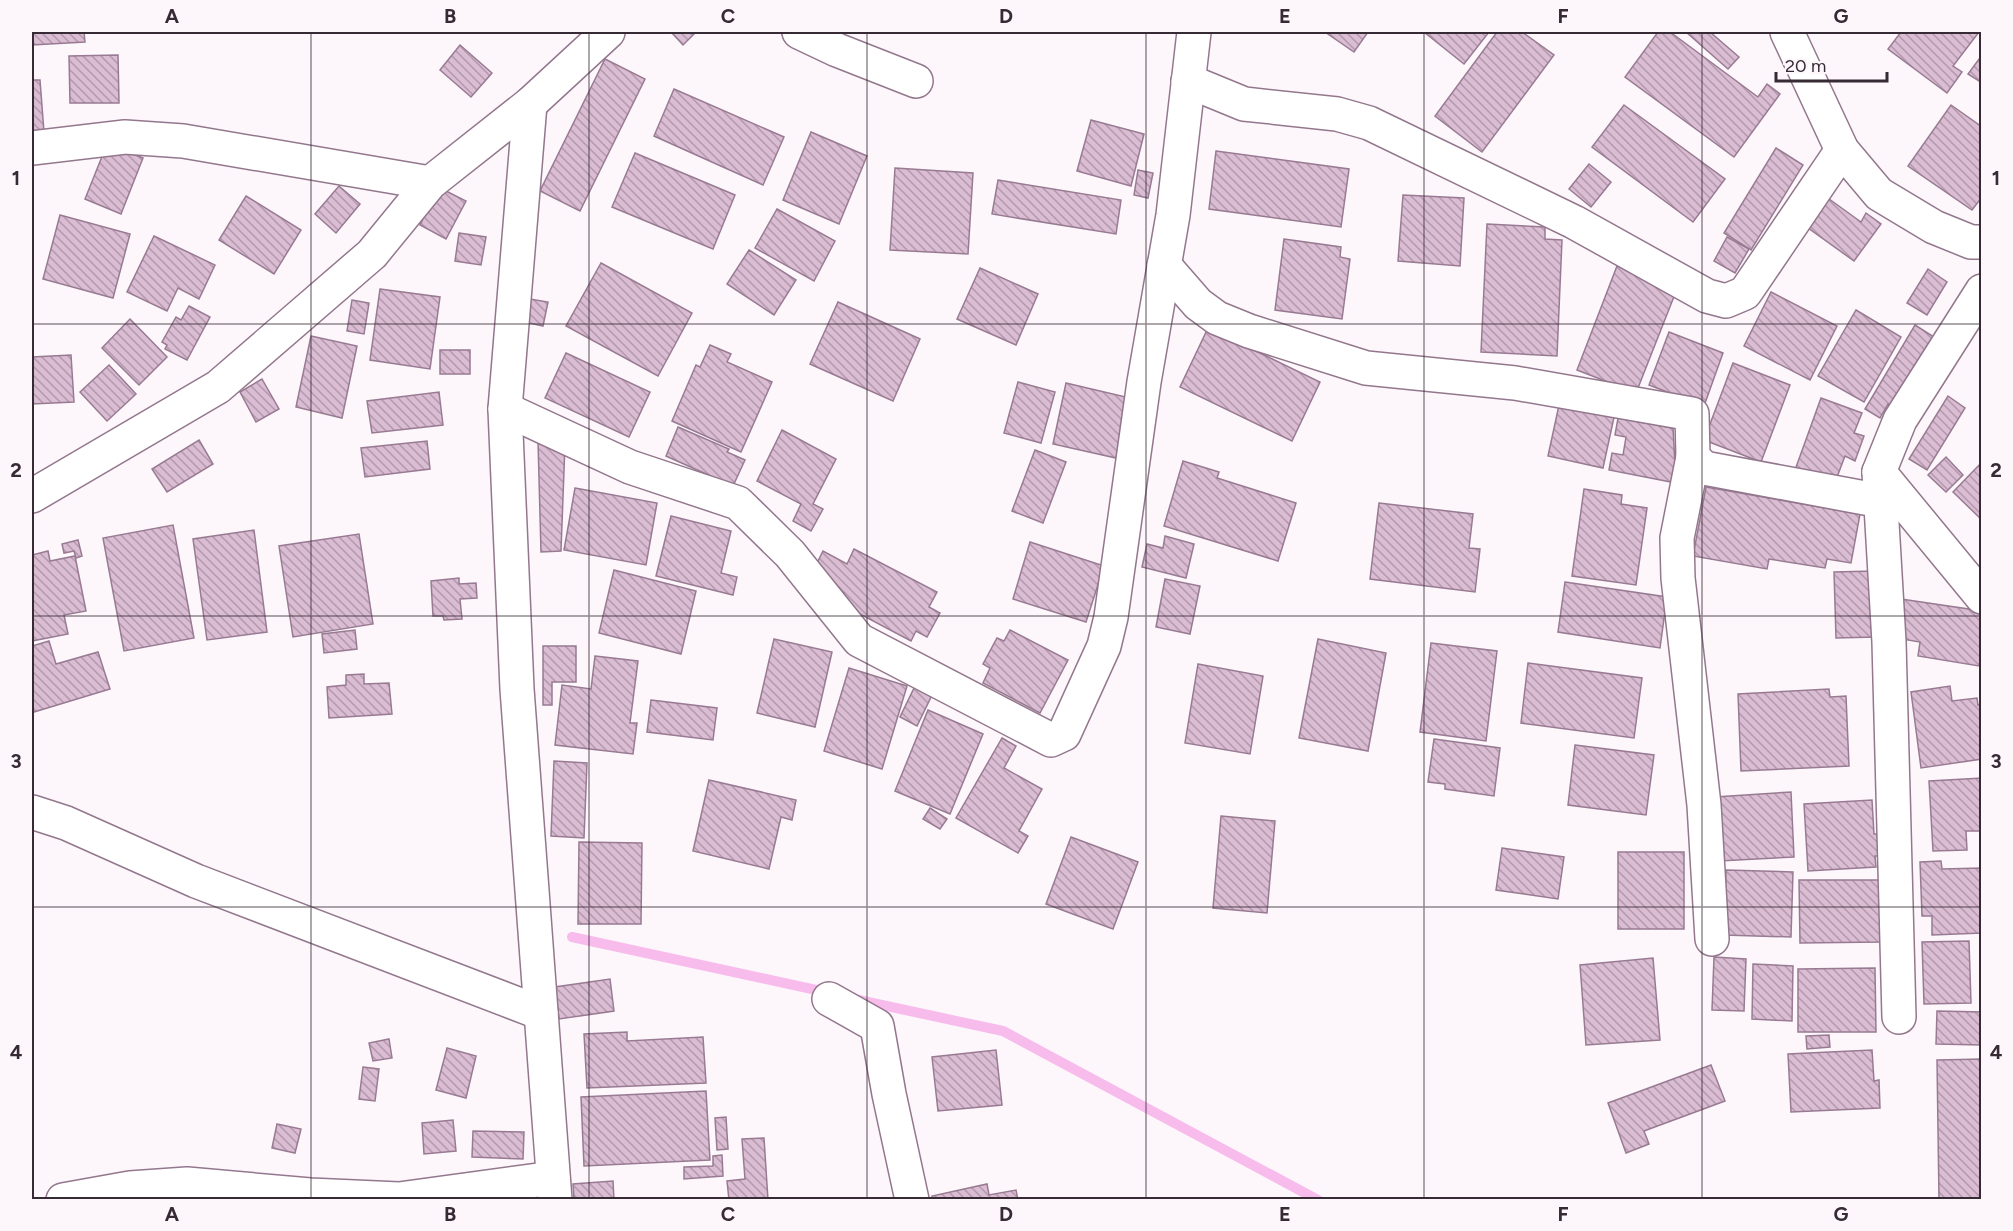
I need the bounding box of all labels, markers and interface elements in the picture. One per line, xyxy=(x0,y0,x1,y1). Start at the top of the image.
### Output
text: A xyxy=(165,4,180,28)
text: B xyxy=(444,4,456,28)
text: C xyxy=(721,4,735,28)
text: D xyxy=(999,4,1013,28)
text: E xyxy=(1279,4,1291,28)
text: F xyxy=(1557,4,1569,28)
text: G xyxy=(1834,4,1849,28)
scale bar xyxy=(1776,45,1887,83)
text: 20 m xyxy=(1785,55,1826,77)
text: 1 xyxy=(12,166,20,190)
text: 1 xyxy=(1992,166,2000,190)
text: 2 xyxy=(10,458,22,482)
text: 2 xyxy=(1990,458,2002,482)
text: 3 xyxy=(10,749,22,773)
text: 3 xyxy=(1990,749,2002,773)
text: 4 xyxy=(10,1040,23,1064)
text: 4 xyxy=(1990,1040,2003,1064)
text: A xyxy=(165,1202,180,1226)
text: B xyxy=(444,1202,456,1226)
text: C xyxy=(721,1202,735,1226)
text: D xyxy=(999,1202,1013,1226)
text: E xyxy=(1279,1202,1291,1226)
text: F xyxy=(1557,1202,1569,1226)
text: G xyxy=(1834,1202,1849,1226)

